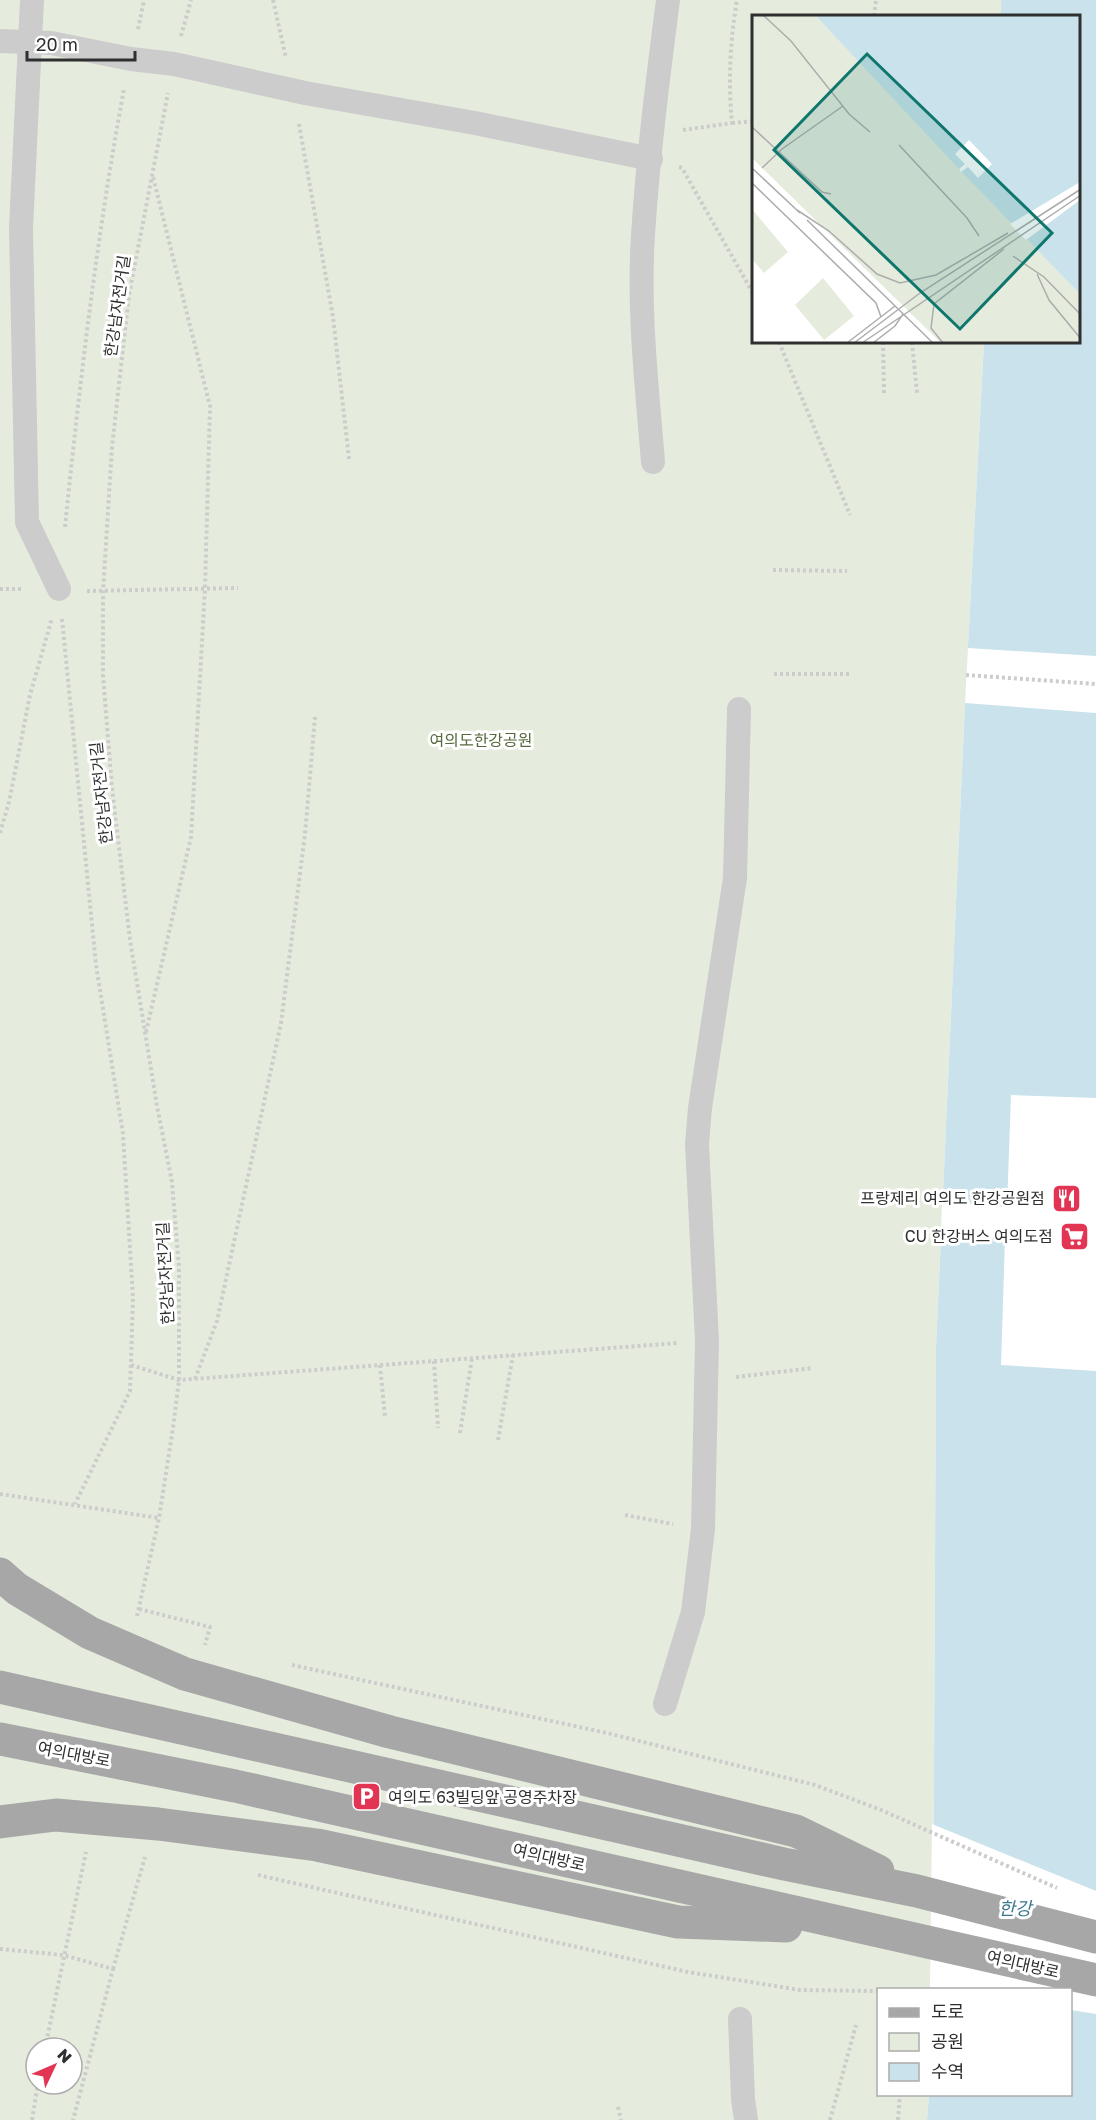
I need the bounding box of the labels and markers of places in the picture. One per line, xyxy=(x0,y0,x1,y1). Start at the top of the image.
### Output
restaurant icon: 프랑제리 여의도 한강공원점 xyxy=(1050,1182,1082,1214)
place label: 프랑제리 여의도 한강공원점 xyxy=(860,1188,1045,1208)
supermarket icon: CU 한강버스 여의도점 xyxy=(1058,1220,1090,1252)
place label: CU 한강버스 여의도점 xyxy=(905,1226,1053,1246)
parking icon: 여의도 63빌딩앞 공영주차장 xyxy=(351,1781,383,1813)
place label: 여의도 63빌딩앞 공영주차장 xyxy=(388,1787,577,1807)

